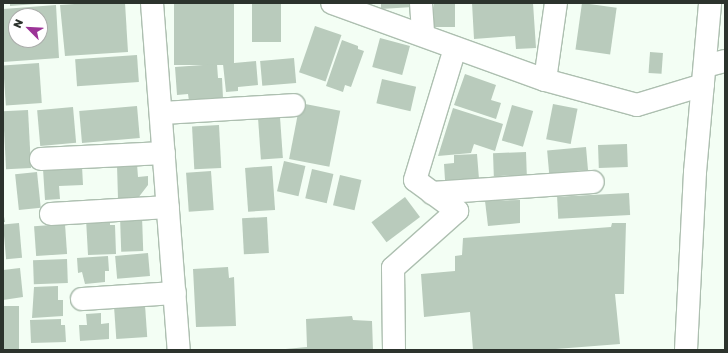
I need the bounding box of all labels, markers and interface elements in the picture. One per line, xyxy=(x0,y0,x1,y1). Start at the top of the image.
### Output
north arrow xyxy=(8,8,48,48)
text: N xyxy=(10,17,25,30)

